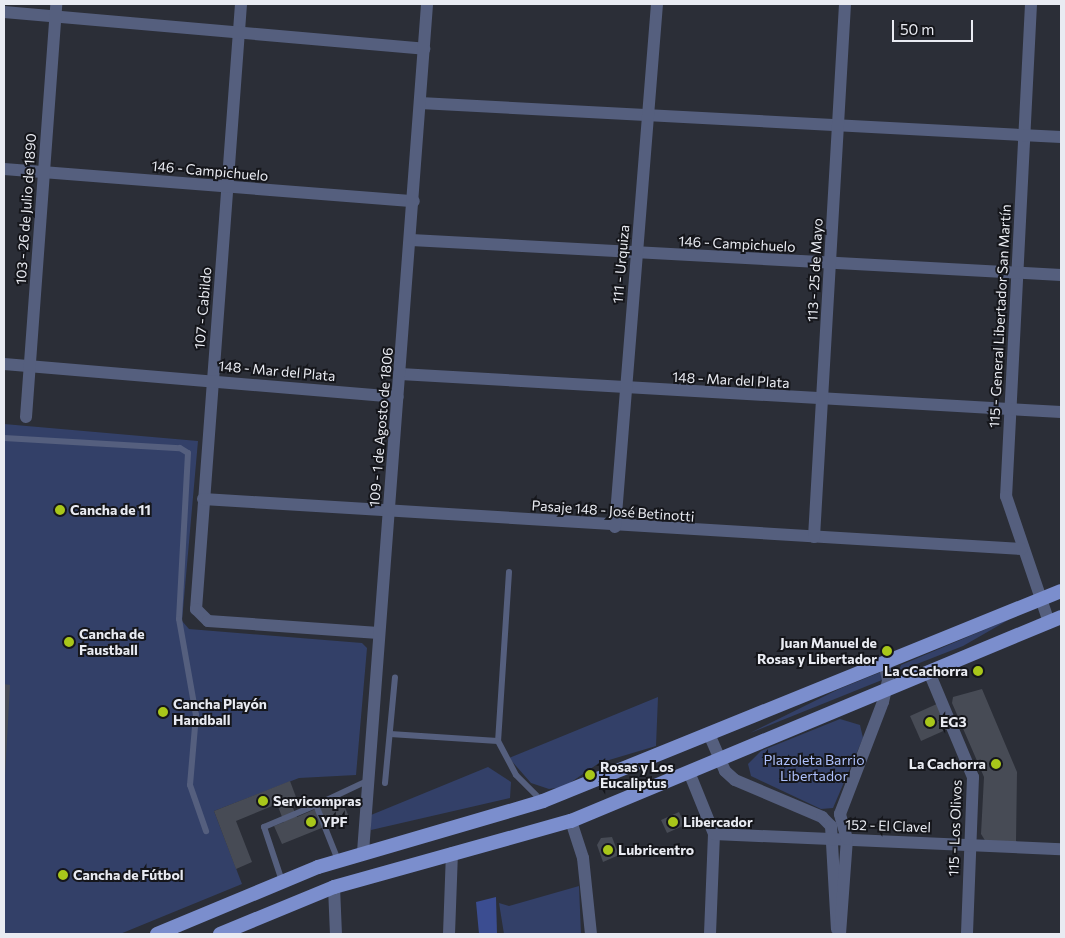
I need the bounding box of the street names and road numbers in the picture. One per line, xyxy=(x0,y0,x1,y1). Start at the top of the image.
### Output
street label: 103 - 26 de Julio de 1890 xyxy=(12,133,40,285)
street label: 146 - Campichuelo xyxy=(151,158,269,184)
street label: 115 - General Libertador San Martín xyxy=(986,204,1014,428)
street label: 113 - 25 de Mayo xyxy=(804,218,826,322)
street label: 111 - Urquiza xyxy=(609,224,633,304)
street label: 146 - Campichuelo xyxy=(678,233,796,255)
street label: 107 - Cabildo xyxy=(191,266,215,350)
street label: 109 - 1 de Agosto de 1806 xyxy=(366,347,396,507)
street label: 148 - Mar del Plata xyxy=(218,358,336,384)
street label: 148 - Mar del Plata xyxy=(672,369,790,391)
street label: Pasaje 148 - José Betinotti xyxy=(531,497,695,525)
street label: 115 - Los Olivos xyxy=(945,779,965,877)
street label: 152 - El Clavel xyxy=(845,816,931,836)

